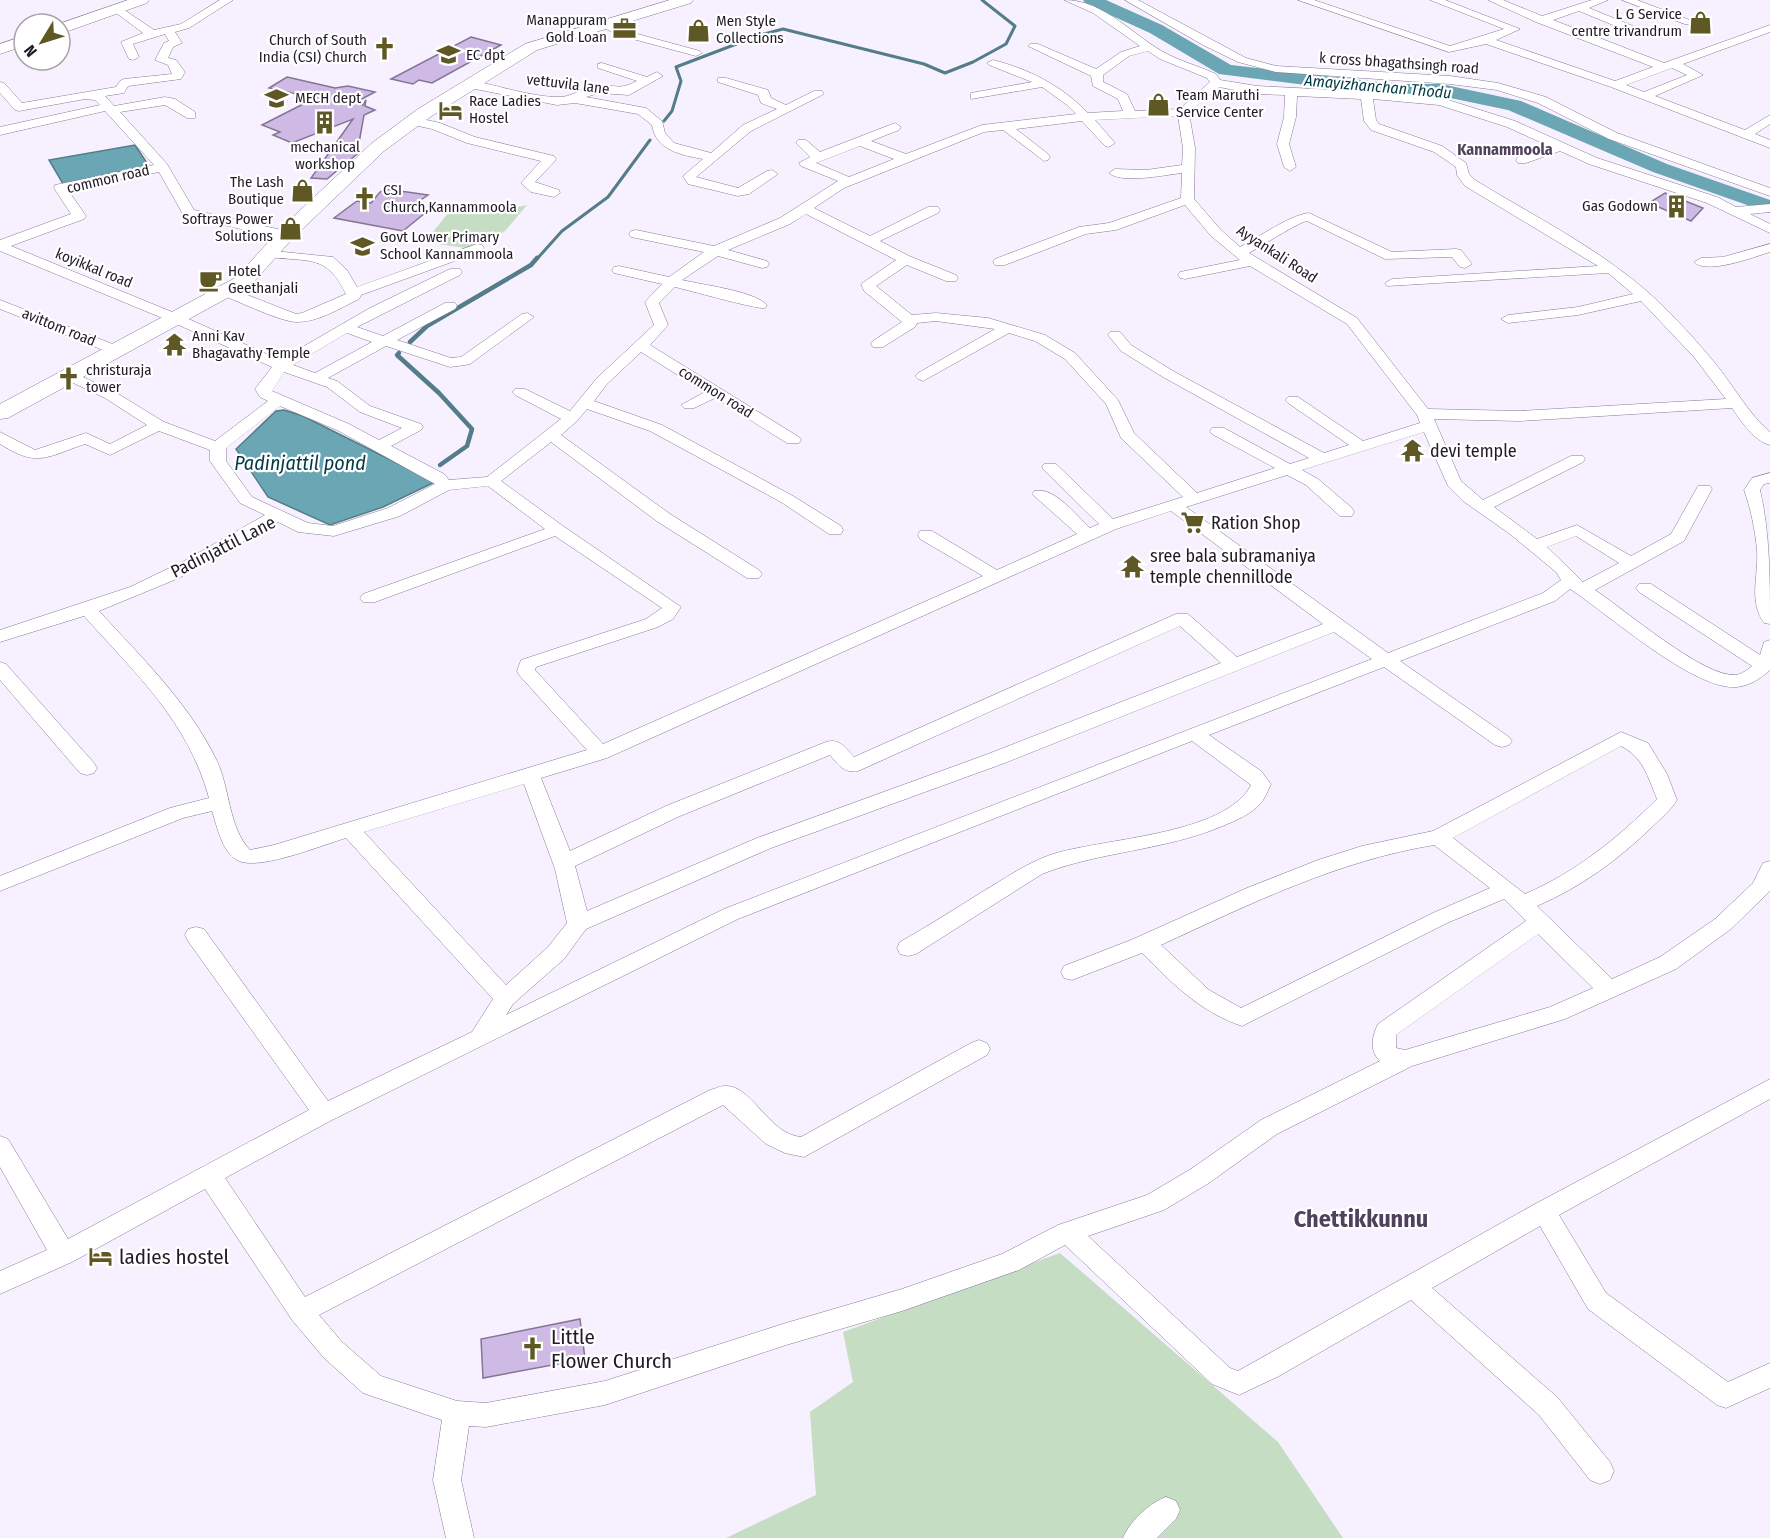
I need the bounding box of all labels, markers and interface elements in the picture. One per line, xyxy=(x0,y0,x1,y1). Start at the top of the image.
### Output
place label: L G Service centre trivandrum xyxy=(1572,5,1682,40)
shop icon: L G Service centre trivandrum xyxy=(1687,10,1713,36)
place label: Manappuram Gold Loan xyxy=(526,11,607,46)
north arrow xyxy=(12,12,72,72)
place label: Men Style Collections xyxy=(716,12,784,47)
office icon: Manappuram Gold Loan xyxy=(612,16,638,42)
shop icon: Men Style Collections xyxy=(685,17,711,43)
place label: Church of South India (CSI) Church xyxy=(259,31,367,66)
church icon: Church of South India (CSI) Church xyxy=(372,36,398,62)
text: N xyxy=(20,41,41,61)
school or university icon: EC dpt xyxy=(435,42,461,68)
place label: EC dpt xyxy=(466,46,505,64)
street label: k cross bhagathsingh road xyxy=(1318,48,1480,78)
street label: vettuvila lane xyxy=(525,70,611,98)
water label: Amayizhanchan Thodu xyxy=(1303,71,1452,102)
school or university icon: MECH dept xyxy=(264,85,290,111)
place label: Team Maruthi Service Center xyxy=(1176,86,1264,121)
place label: MECH dept xyxy=(295,89,361,107)
shop icon: Team Maruthi Service Center xyxy=(1145,91,1171,117)
place label: Race Ladies Hostel xyxy=(469,92,541,127)
hotel icon: Race Ladies Hostel xyxy=(438,97,464,123)
building icon: mechanical workshop xyxy=(312,110,338,136)
place label: mechanical workshop xyxy=(290,138,360,173)
district label: Kannammoola xyxy=(1457,140,1553,159)
street label: common road xyxy=(65,161,151,197)
place label: The Lash Boutique xyxy=(228,173,284,208)
shop icon: The Lash Boutique xyxy=(289,178,315,204)
place label: CSI Church,Kannammoola xyxy=(383,181,517,216)
church icon: CSI Church,Kannammoola xyxy=(352,186,378,212)
building icon: Gas Godown xyxy=(1663,193,1689,219)
place label: Gas Godown xyxy=(1582,197,1658,215)
place label: Softrays Power Solutions xyxy=(182,210,274,245)
shop icon: Softrays Power Solutions xyxy=(278,215,304,241)
street label: Ayyankali Road xyxy=(1233,221,1321,287)
place label: Govt Lower Primary School Kannammoola xyxy=(380,228,513,263)
school or university icon: Govt Lower Primary School Kannammoola xyxy=(349,233,375,259)
street label: koyikkal road xyxy=(53,244,135,292)
place label: Hotel Geethanjali xyxy=(228,262,298,297)
cafe icon: Hotel Geethanjali xyxy=(197,267,223,293)
street label: avittom road xyxy=(19,304,99,350)
place label: Anni Kav Bhagavathy Temple xyxy=(192,327,310,362)
temple icon: Anni Kav Bhagavathy Temple xyxy=(161,332,187,358)
place label: christuraja tower xyxy=(86,361,152,396)
street label: common road xyxy=(675,362,757,422)
church icon: christuraja tower xyxy=(55,366,81,392)
temple icon: devi temple xyxy=(1399,438,1425,464)
place label: devi temple xyxy=(1430,440,1517,462)
water label: Padinjattil pond xyxy=(234,451,366,475)
supermarket icon: Ration Shop xyxy=(1180,510,1206,536)
street label: Padinjattil Lane xyxy=(167,511,279,583)
place label: Ration Shop xyxy=(1211,512,1301,534)
place label: sree bala subramaniya temple chennillode xyxy=(1150,545,1316,588)
temple icon: sree bala subramaniya temple chennillode xyxy=(1119,553,1145,579)
district label: Chettikkunnu xyxy=(1294,1205,1428,1233)
hotel icon: ladies hostel xyxy=(88,1244,114,1270)
place label: ladies hostel xyxy=(119,1244,230,1270)
place label: Little Flower Church xyxy=(551,1324,672,1374)
church icon: Little Flower Church xyxy=(520,1336,546,1362)

